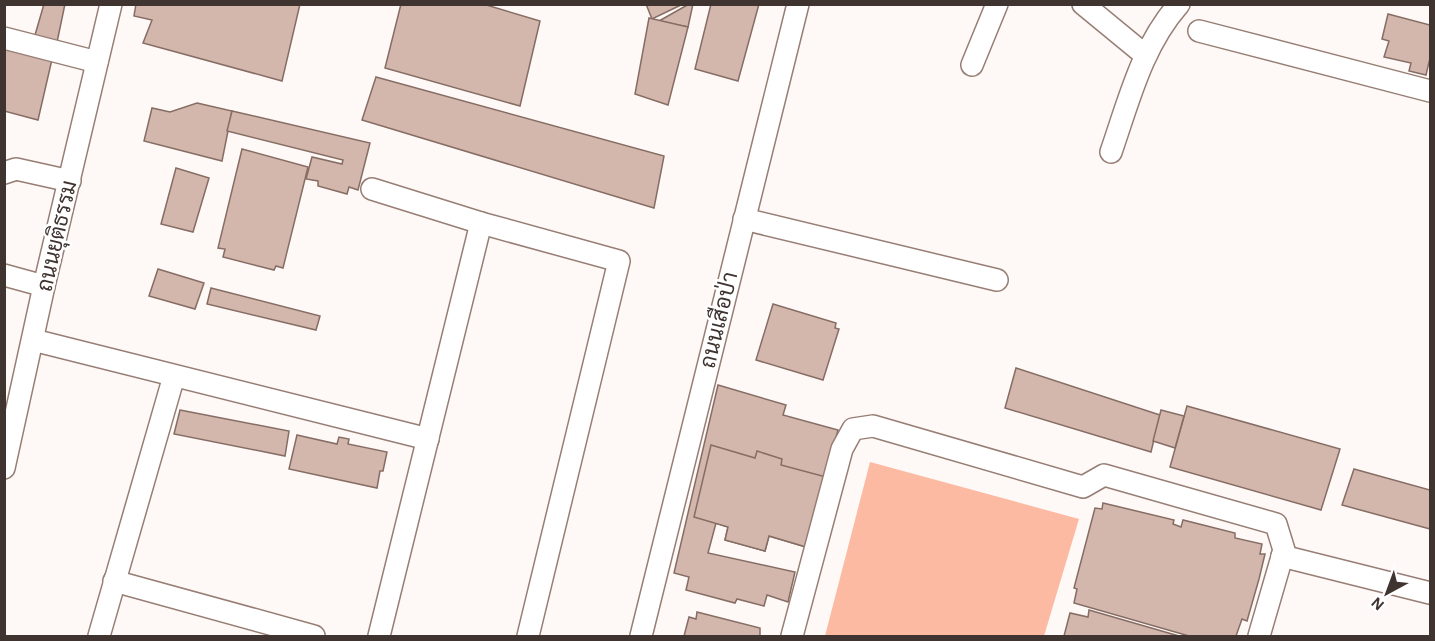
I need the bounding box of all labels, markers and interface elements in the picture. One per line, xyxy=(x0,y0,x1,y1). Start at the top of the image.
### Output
street label: ถนนยุติธรรม xyxy=(31,178,84,295)
street label: ถนนเสือป่า xyxy=(694,269,742,370)
north arrow xyxy=(1357,563,1417,623)
text: N xyxy=(1368,594,1387,613)

